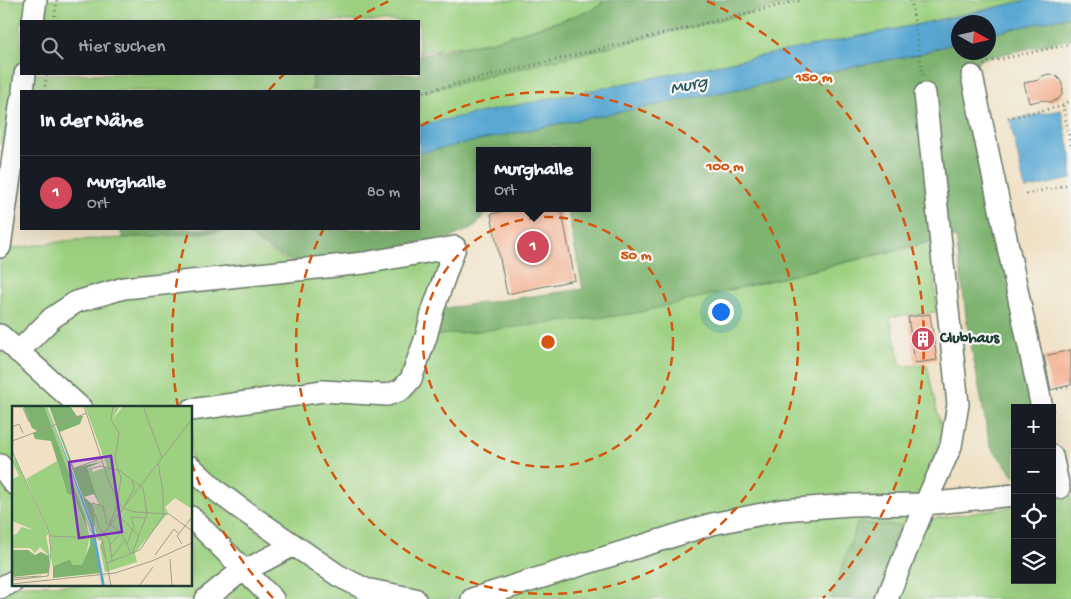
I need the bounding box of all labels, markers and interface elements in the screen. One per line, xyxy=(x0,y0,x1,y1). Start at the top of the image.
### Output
north arrow xyxy=(951,15,996,60)
search box xyxy=(20,20,420,75)
icon: search xyxy=(38,34,66,62)
text: Hier suchen xyxy=(78,36,165,59)
text: 150 m xyxy=(795,69,833,87)
water label: Murg xyxy=(668,71,711,100)
text: In der Nähe xyxy=(40,110,143,135)
popup xyxy=(476,147,591,212)
text: 100 m xyxy=(705,158,744,176)
text: Murghalle xyxy=(494,159,573,182)
text: Murghalle xyxy=(87,172,166,195)
text: Ort xyxy=(494,182,516,201)
text: 1 xyxy=(53,184,59,203)
text: 80 m xyxy=(367,184,400,203)
text: Ort xyxy=(87,195,109,214)
pin: 1 xyxy=(517,228,549,266)
text: 50 m xyxy=(621,247,652,265)
your location xyxy=(708,299,734,325)
building icon: Clubhaus xyxy=(910,326,936,352)
place label: Clubhaus xyxy=(939,330,1000,349)
centre of rings xyxy=(539,333,557,351)
map controls xyxy=(1011,404,1056,584)
button: + xyxy=(1011,404,1056,449)
inset map xyxy=(12,406,192,586)
button: − xyxy=(1011,449,1056,494)
button: locate xyxy=(1011,494,1056,539)
button: layers xyxy=(1011,539,1056,584)

